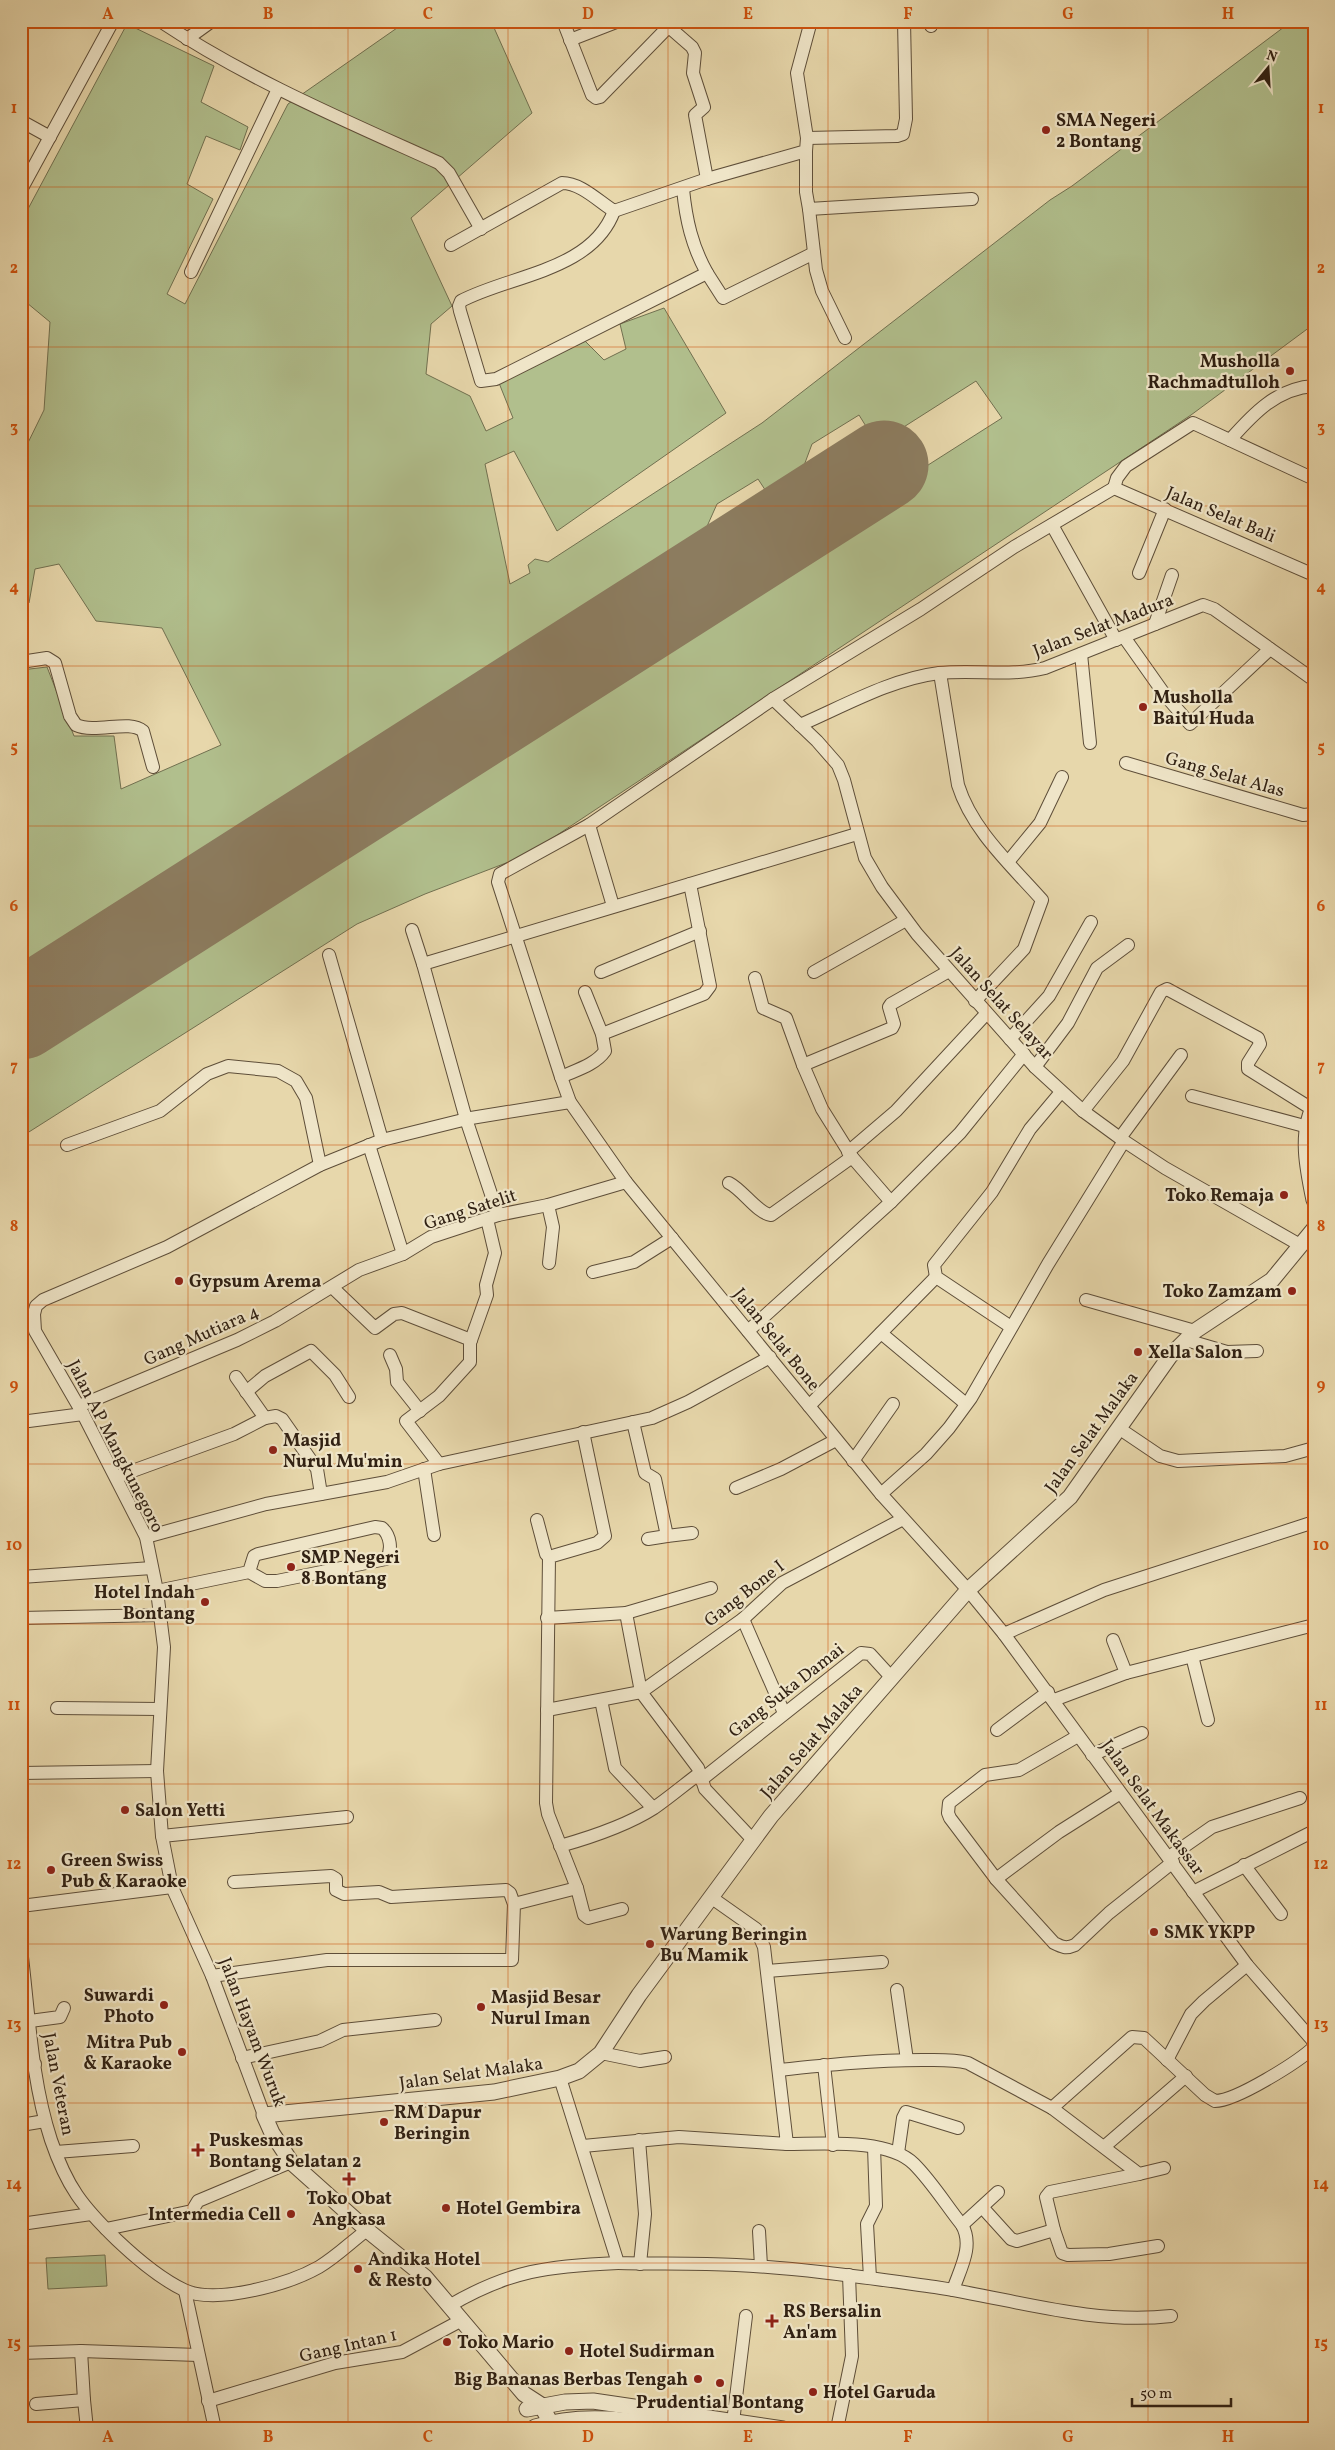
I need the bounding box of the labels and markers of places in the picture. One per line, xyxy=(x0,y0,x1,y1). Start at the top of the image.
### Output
place label: SMA Negeri 2 Bontang xyxy=(1056,109,1156,155)
marker: SMA Negeri 2 Bontang xyxy=(1040,124,1052,136)
place label: Musholla Rachmadtulloh xyxy=(1147,350,1280,396)
marker: Musholla Rachmadtulloh xyxy=(1284,365,1296,377)
place label: Musholla Baitul Huda xyxy=(1153,686,1255,732)
marker: Musholla Baitul Huda xyxy=(1137,701,1149,713)
place label: Toko Remaja xyxy=(1165,1184,1274,1209)
marker: Toko Remaja xyxy=(1278,1189,1290,1201)
place label: Gypsum Arema xyxy=(189,1270,321,1295)
marker: Gypsum Arema xyxy=(173,1275,185,1287)
place label: Toko Zamzam xyxy=(1162,1280,1282,1305)
marker: Toko Zamzam xyxy=(1286,1285,1298,1297)
place label: Xella Salon xyxy=(1148,1341,1243,1366)
marker: Xella Salon xyxy=(1132,1346,1144,1358)
place label: Masjid Nurul Mu'min xyxy=(283,1429,403,1475)
marker: Masjid Nurul Mu'min xyxy=(267,1444,279,1456)
place label: SMP Negeri 8 Bontang xyxy=(301,1546,400,1592)
marker: SMP Negeri 8 Bontang xyxy=(285,1561,297,1573)
place label: Hotel Indah Bontang xyxy=(94,1581,195,1627)
marker: Hotel Indah Bontang xyxy=(199,1596,211,1608)
place label: Salon Yetti xyxy=(135,1799,225,1824)
marker: Salon Yetti xyxy=(119,1804,131,1816)
place label: Green Swiss Pub & Karaoke xyxy=(61,1849,187,1895)
marker: Green Swiss Pub & Karaoke xyxy=(45,1864,57,1876)
place label: SMK YKPP xyxy=(1164,1921,1255,1946)
place label: Warung Beringin Bu Mamik xyxy=(660,1923,807,1969)
marker: SMK YKPP xyxy=(1148,1926,1160,1938)
marker: Warung Beringin Bu Mamik xyxy=(644,1938,656,1950)
place label: Suwardi Photo xyxy=(84,1984,154,2030)
place label: Masjid Besar Nurul Iman xyxy=(491,1986,601,2032)
marker: Suwardi Photo xyxy=(158,1999,170,2011)
marker: Masjid Besar Nurul Iman xyxy=(475,2001,487,2013)
place label: Mitra Pub & Karaoke xyxy=(83,2031,172,2077)
marker: Mitra Pub & Karaoke xyxy=(176,2046,188,2058)
place label: RM Dapur Beringin xyxy=(394,2101,482,2147)
marker: RM Dapur Beringin xyxy=(378,2116,390,2128)
place label: Puskesmas Bontang Selatan 2 xyxy=(209,2129,361,2175)
marker: Puskesmas Bontang Selatan 2 xyxy=(191,2143,205,2157)
marker: Toko Obat Angkasa xyxy=(343,2173,355,2185)
place label: Toko Obat Angkasa xyxy=(306,2187,392,2233)
place label: Hotel Gembira xyxy=(456,2197,581,2222)
marker: Hotel Gembira xyxy=(440,2202,452,2214)
place label: Intermedia Cell xyxy=(148,2203,281,2228)
marker: Intermedia Cell xyxy=(285,2208,297,2220)
place label: Andika Hotel & Resto xyxy=(368,2248,480,2294)
marker: Andika Hotel & Resto xyxy=(352,2263,364,2275)
place label: RS Bersalin An'am xyxy=(783,2300,882,2346)
marker: RS Bersalin An'am xyxy=(765,2314,779,2328)
place label: Toko Mario xyxy=(457,2331,554,2356)
marker: Toko Mario xyxy=(441,2336,453,2348)
place label: Hotel Sudirman xyxy=(579,2340,715,2365)
marker: Hotel Sudirman xyxy=(563,2345,575,2357)
place label: Big Bananas Berbas Tengah xyxy=(454,2368,688,2393)
marker: Big Bananas Berbas Tengah xyxy=(692,2373,704,2385)
marker: Prudential Bontang xyxy=(714,2377,726,2389)
place label: Hotel Garuda xyxy=(823,2381,936,2406)
marker: Hotel Garuda xyxy=(807,2386,819,2398)
place label: Prudential Bontang xyxy=(636,2391,804,2416)

